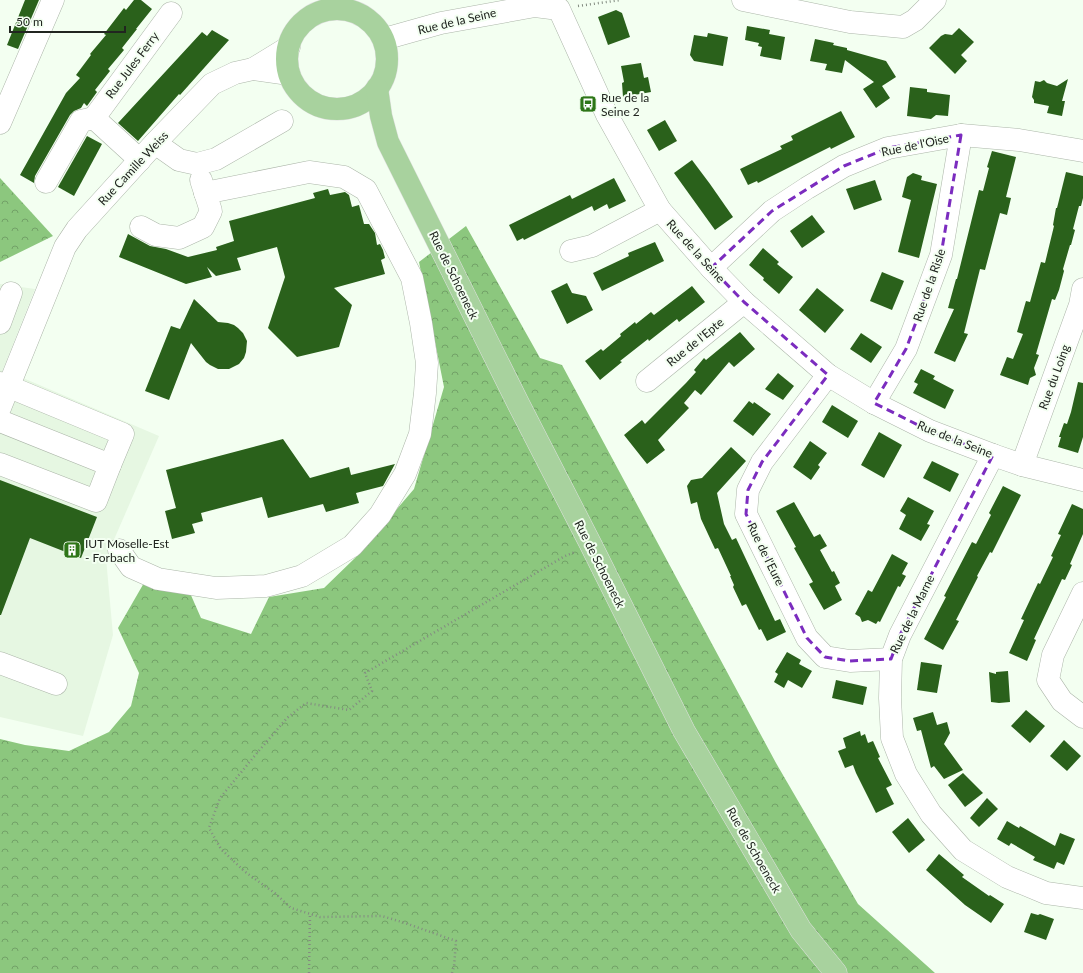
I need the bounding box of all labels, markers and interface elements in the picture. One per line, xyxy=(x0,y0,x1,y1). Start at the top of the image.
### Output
street label: Rue de la Seine xyxy=(416,5,498,37)
scale bar xyxy=(10,8,125,34)
text: 50 m xyxy=(16,14,43,29)
street label: Rue Jules Ferry xyxy=(102,28,162,101)
place label: Rue de la Seine 2 xyxy=(601,90,649,119)
bus stop icon: Rue de la Seine 2 xyxy=(578,94,598,114)
street label: Rue Camille Weiss xyxy=(95,128,171,208)
street label: Rue de l'Oise xyxy=(880,131,950,159)
street label: Rue de la Seine xyxy=(664,216,728,286)
street label: Rue de Schoeneck xyxy=(426,228,482,322)
street label: Rue de la Risle xyxy=(910,247,948,323)
street label: Rue de l'Epte xyxy=(664,315,726,369)
street label: Rue du Loing xyxy=(1035,342,1073,412)
street label: Rue de la Seine xyxy=(915,417,995,461)
street label: Rue de Schoeneck xyxy=(571,518,629,611)
street label: Rue de l'Eure xyxy=(744,520,788,588)
place label: IUT Moselle-Est - Forbach xyxy=(85,536,170,565)
building icon: IUT Moselle-Est - Forbach xyxy=(62,540,82,560)
street label: Rue de la Marne xyxy=(886,572,938,656)
street label: Rue de Schoeneck xyxy=(723,805,785,896)

